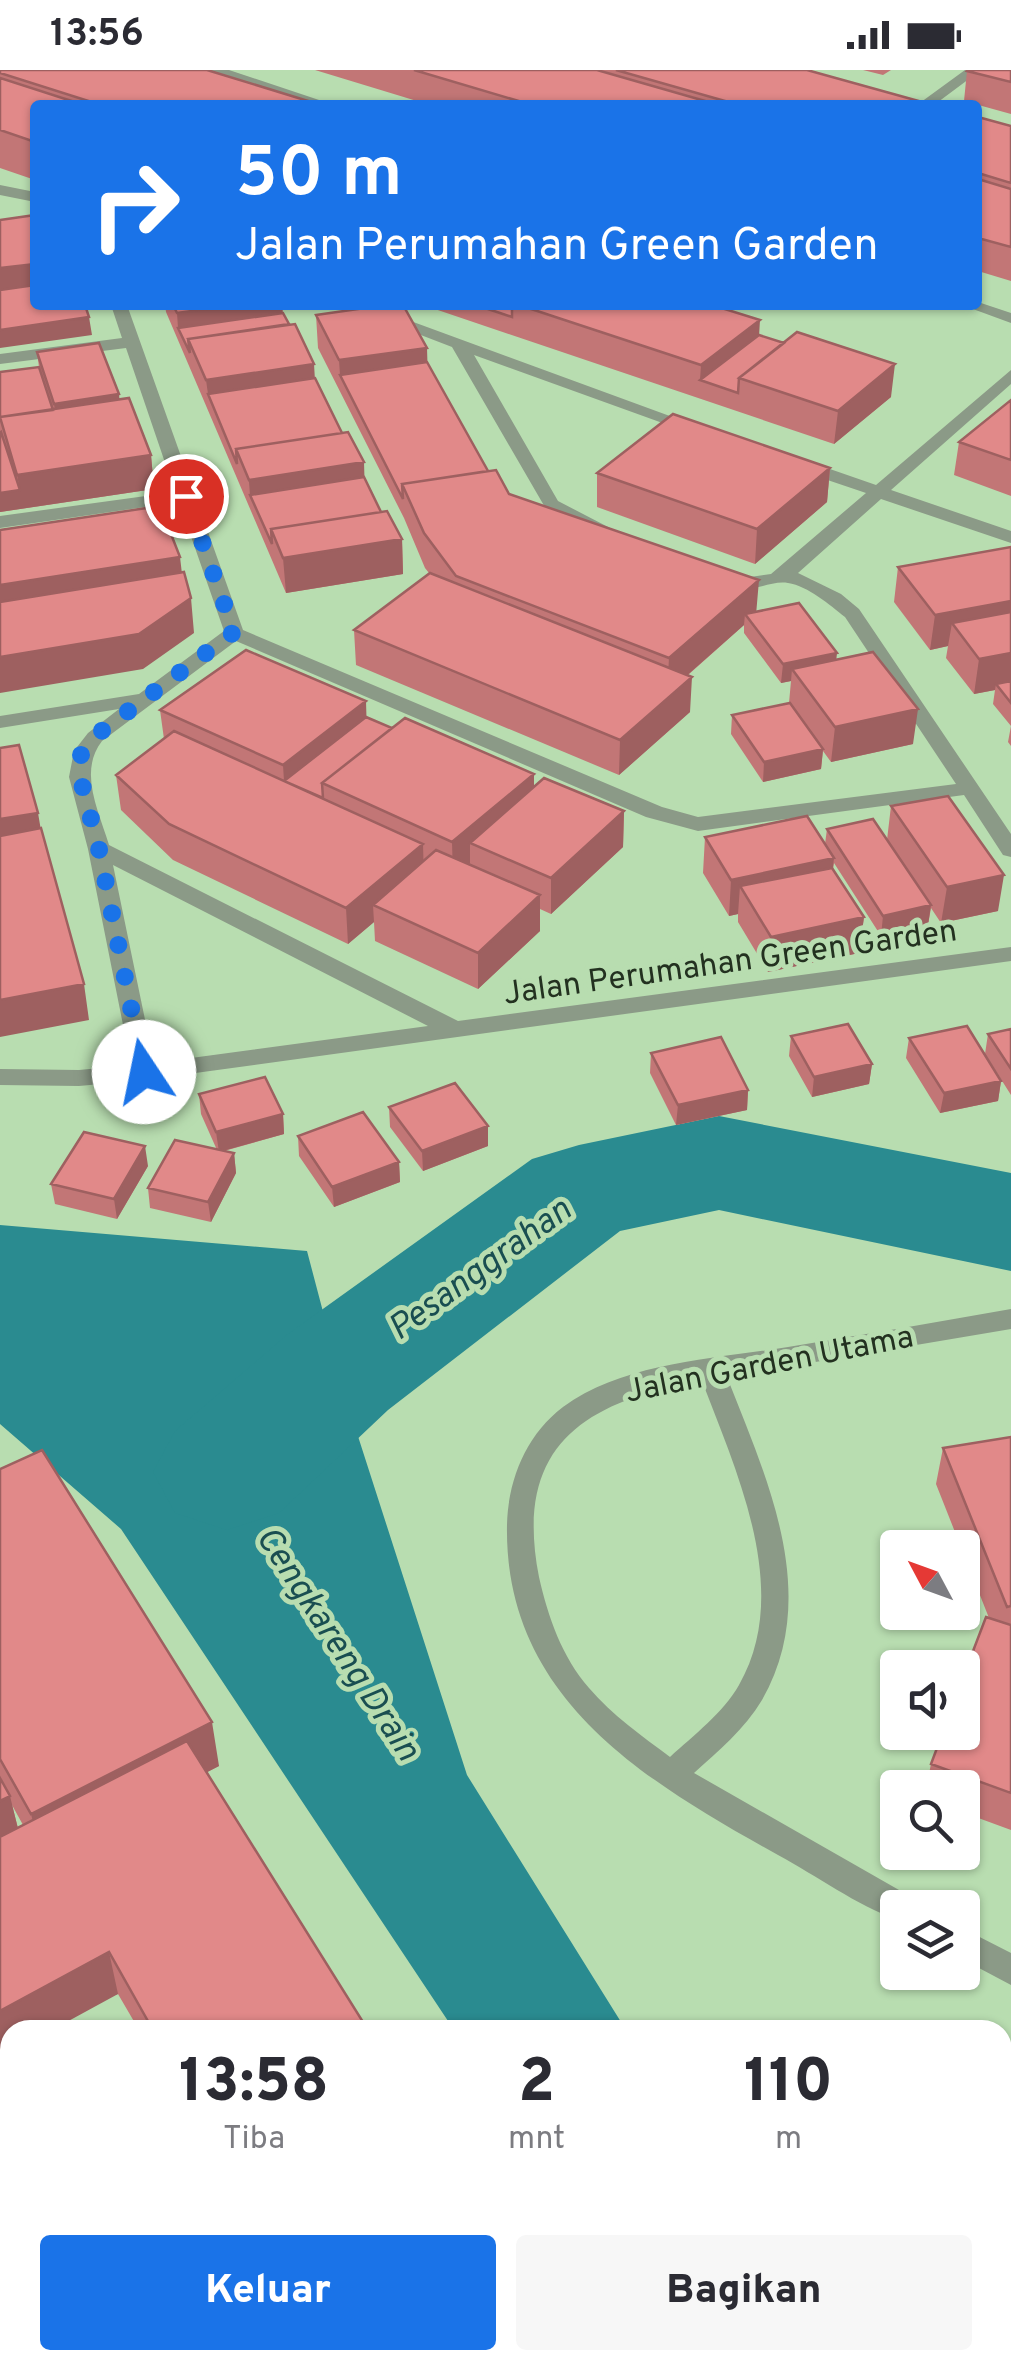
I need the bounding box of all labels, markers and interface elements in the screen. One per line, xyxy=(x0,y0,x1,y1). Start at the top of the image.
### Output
text: 13:56 xyxy=(50,11,144,60)
text: 50 m xyxy=(235,132,402,221)
icon: right xyxy=(70,140,200,270)
text: Jalan Perumahan Green Garden xyxy=(235,219,879,276)
pin xyxy=(144,454,229,539)
icon: arrive xyxy=(159,469,214,524)
street label: Jalan Perumahan Green Garden xyxy=(501,912,960,1016)
position arrow xyxy=(92,1020,196,1124)
water label: Pesanggrahan xyxy=(381,1189,581,1352)
street label: Jalan Garden Utama xyxy=(622,1318,917,1413)
water label: Cengkareng Drain xyxy=(244,1519,429,1770)
north arrow xyxy=(880,1530,980,1630)
map controls xyxy=(880,1530,980,1990)
button: sound xyxy=(880,1650,980,1750)
button: search xyxy=(880,1770,980,1870)
button: layers xyxy=(880,1890,980,1990)
text: 13:58 xyxy=(179,2047,329,2123)
text: 2 xyxy=(518,2047,555,2123)
text: 110 xyxy=(744,2047,833,2123)
text: Tiba xyxy=(223,2120,285,2160)
text: mnt xyxy=(508,2120,565,2160)
text: m xyxy=(775,2120,802,2160)
button: Keluar xyxy=(40,2235,496,2350)
button: Bagikan xyxy=(516,2235,972,2350)

